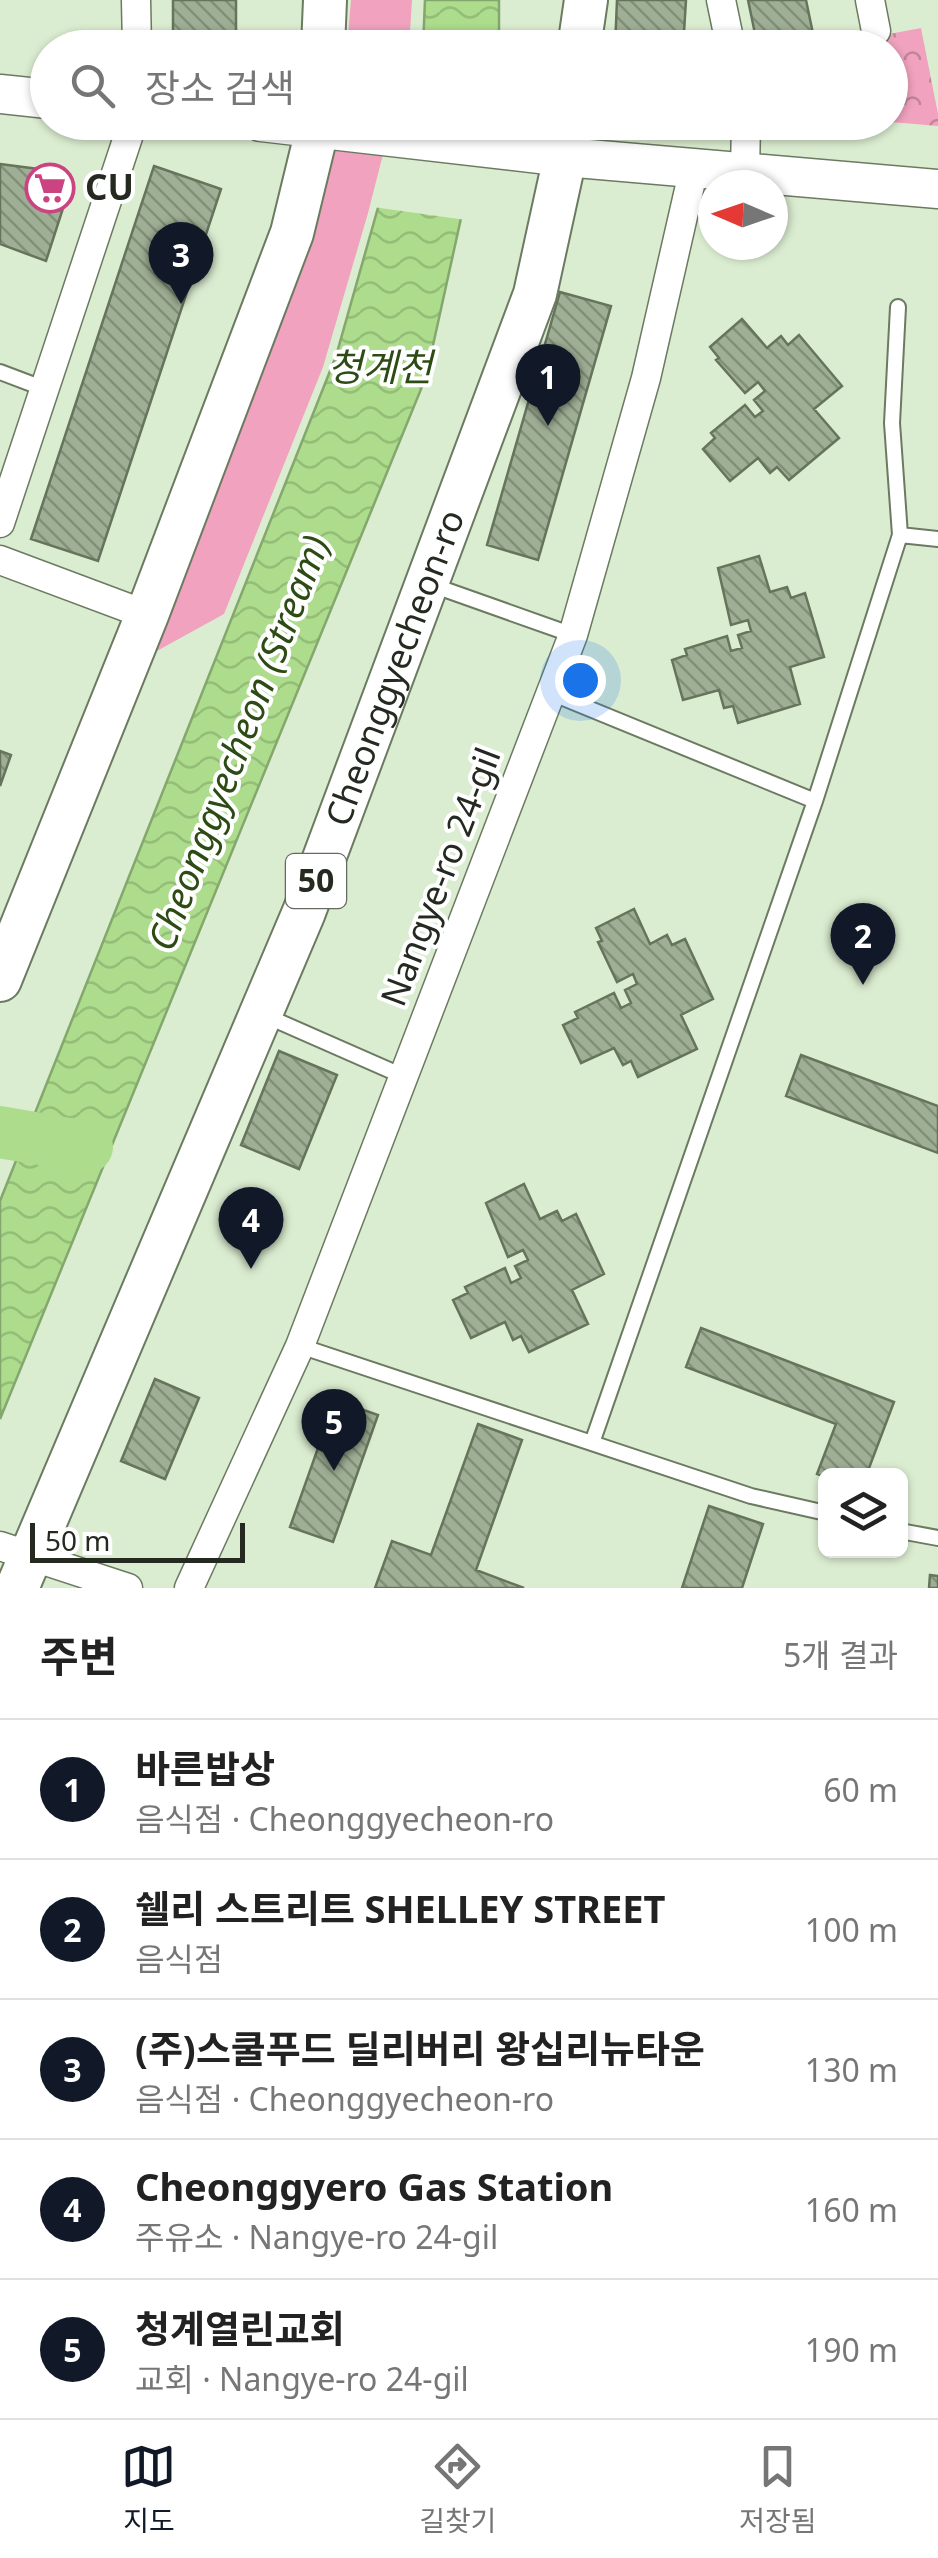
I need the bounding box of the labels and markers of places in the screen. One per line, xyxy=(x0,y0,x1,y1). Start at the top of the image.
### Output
supermarket icon: CU xyxy=(24,162,76,214)
place label: CU xyxy=(85,163,134,210)
pin: 3 xyxy=(148,222,214,304)
pin: 1 xyxy=(516,344,580,426)
pin: 2 xyxy=(830,902,896,985)
pin: 4 xyxy=(218,1186,284,1269)
pin: 5 xyxy=(302,1388,366,1471)

